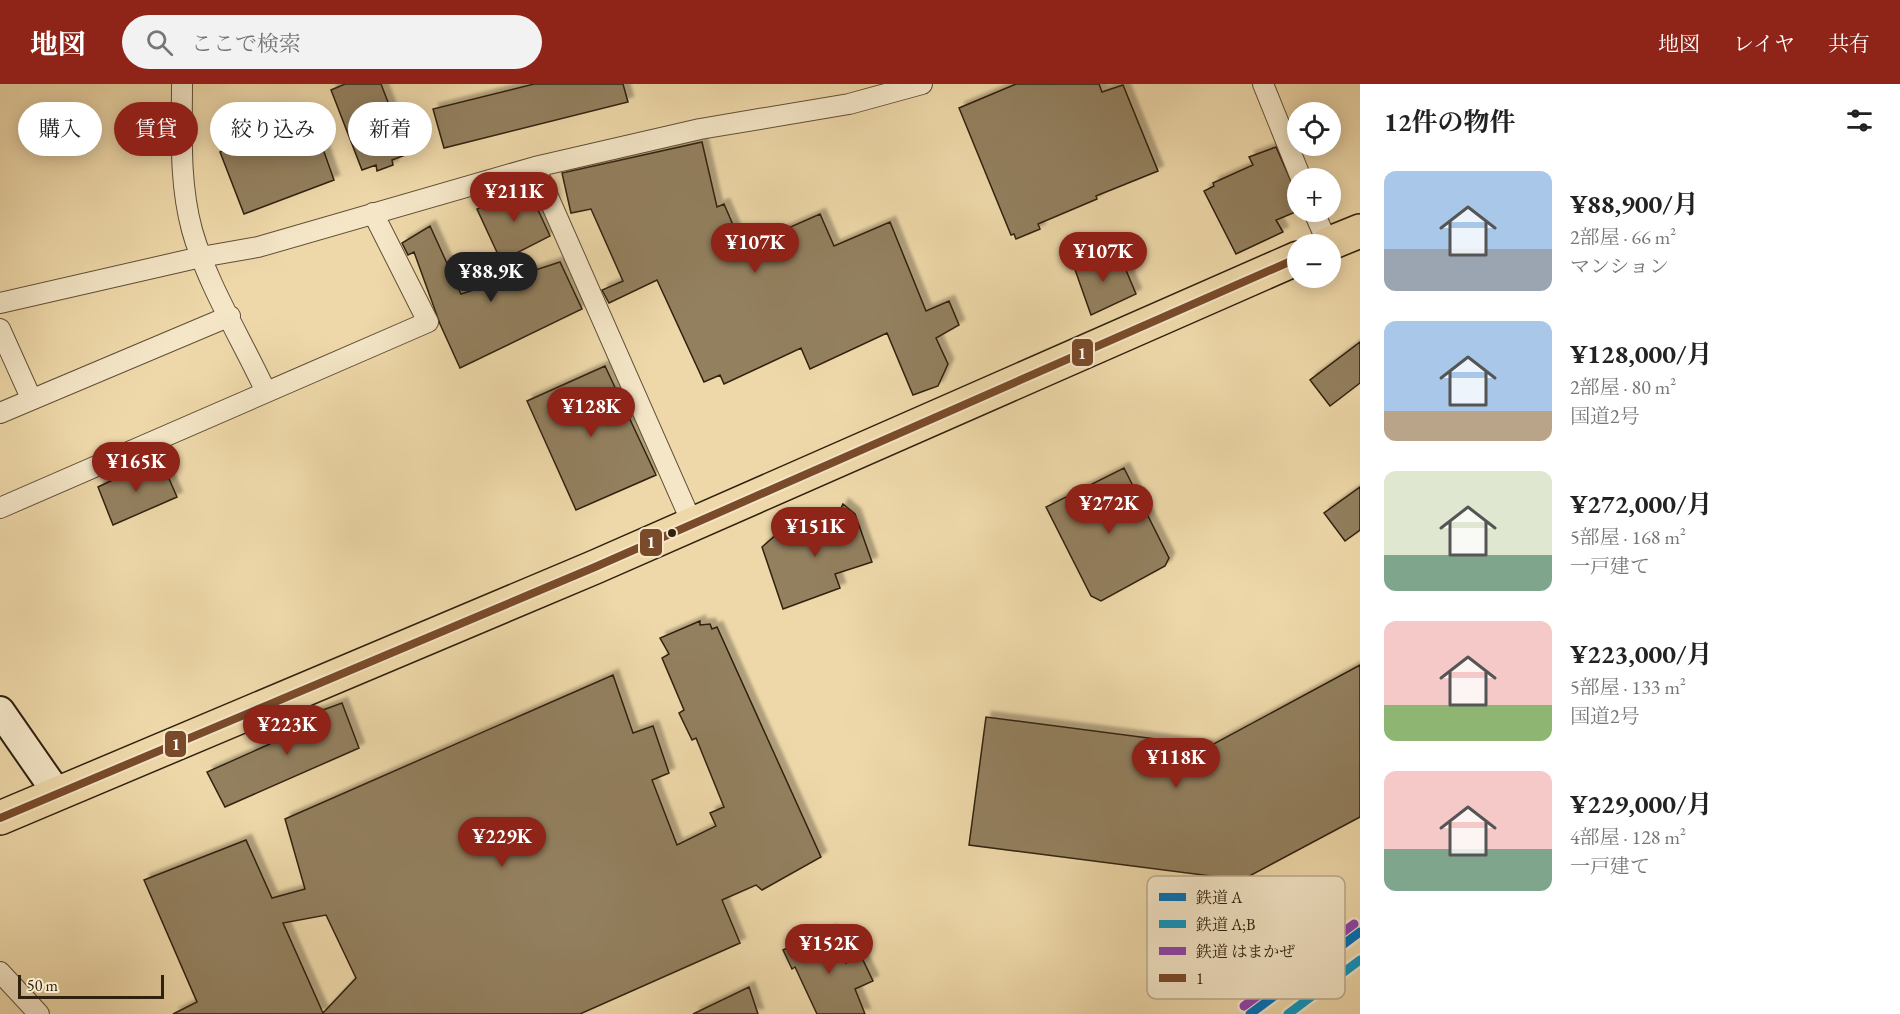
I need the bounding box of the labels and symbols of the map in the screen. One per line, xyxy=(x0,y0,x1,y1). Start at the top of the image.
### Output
pin: ¥211K xyxy=(472,172,556,223)
pin: ¥107K xyxy=(713,223,797,274)
pin: ¥107K xyxy=(1061,232,1145,283)
pin: ¥88.9K xyxy=(442,252,540,303)
line badge: 1 xyxy=(1071,338,1094,367)
text: 1 xyxy=(1078,343,1086,364)
pin: ¥128K xyxy=(549,387,633,438)
pin: ¥165K xyxy=(94,442,178,493)
pin: ¥272K xyxy=(1067,484,1151,535)
pin: ¥151K xyxy=(773,507,857,558)
unlabelled marker xyxy=(666,527,678,539)
line badge: 1 xyxy=(639,528,663,557)
text: 1 xyxy=(647,532,655,553)
pin: ¥223K xyxy=(245,705,329,756)
line badge: 1 xyxy=(164,730,187,758)
text: 1 xyxy=(172,734,180,755)
pin: ¥118K xyxy=(1134,738,1218,789)
pin: ¥229K xyxy=(460,817,544,868)
legend xyxy=(1147,876,1345,999)
text: 鉄道 A xyxy=(1195,887,1243,908)
text: 鉄道 A;B xyxy=(1195,914,1255,935)
pin: ¥152K xyxy=(787,924,871,975)
text: 鉄道 はまかぜ xyxy=(1195,941,1295,962)
text: 1 xyxy=(1196,968,1204,989)
scale bar xyxy=(18,972,164,1000)

